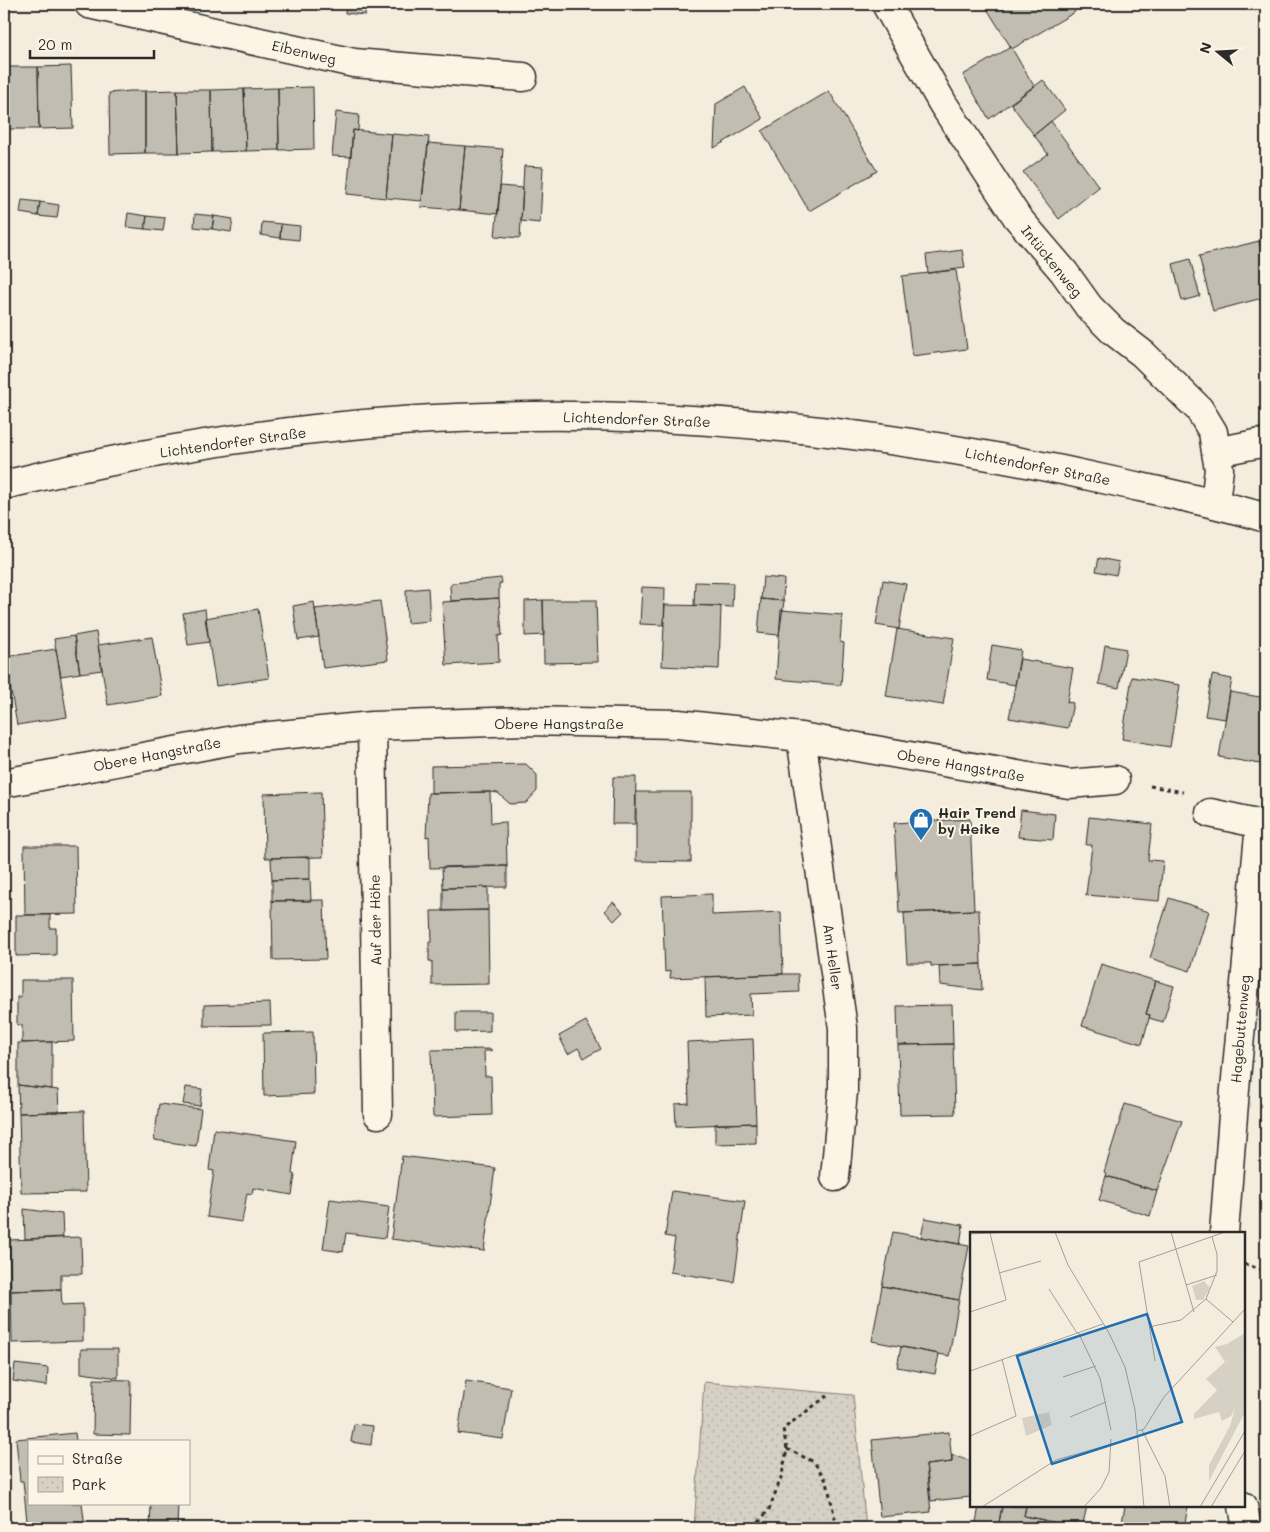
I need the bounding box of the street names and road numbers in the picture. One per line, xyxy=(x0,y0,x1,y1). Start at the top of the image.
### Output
street label: Eibenweg xyxy=(270,35,338,69)
street label: Intückenweg xyxy=(1017,221,1087,301)
street label: Lichtendorfer Straße xyxy=(563,407,711,431)
street label: Lichtendorfer Straße xyxy=(159,422,307,462)
street label: Lichtendorfer Straße xyxy=(964,443,1112,489)
street label: Obere Hangstraße xyxy=(494,714,624,733)
street label: Obere Hangstraße xyxy=(92,732,222,776)
street label: Obere Hangstraße xyxy=(895,744,1027,786)
street label: Auf der Höhe xyxy=(365,874,385,966)
street label: Am Heller xyxy=(819,923,847,991)
street label: Hagebuttenweg xyxy=(1226,974,1254,1084)

